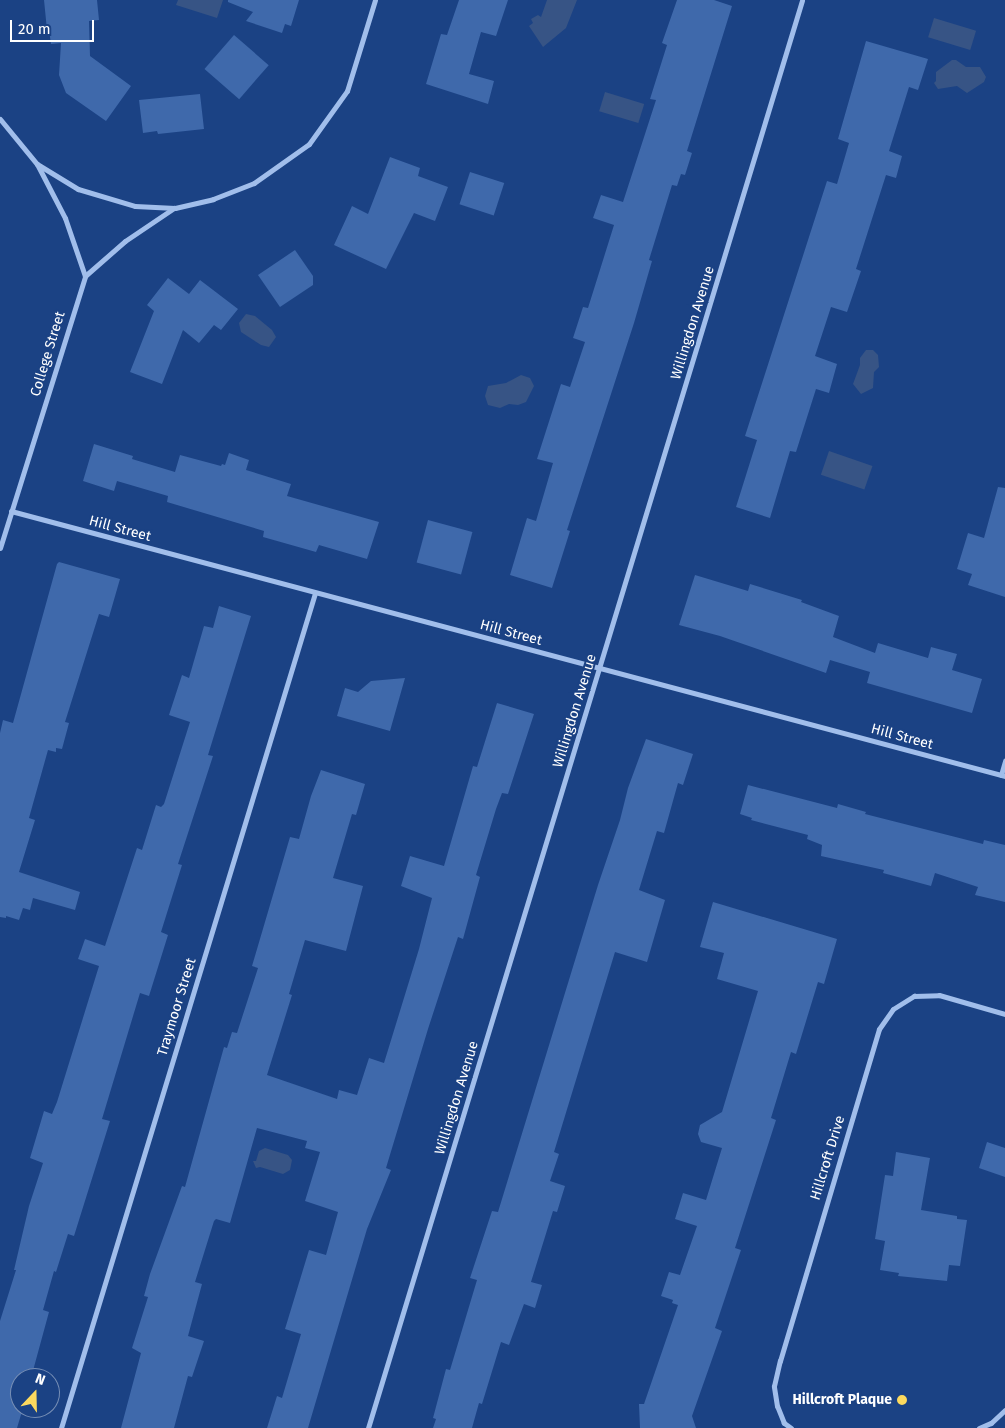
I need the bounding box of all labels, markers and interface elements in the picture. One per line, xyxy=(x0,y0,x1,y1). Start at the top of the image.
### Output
scale bar xyxy=(12,10,96,42)
text: 20 m xyxy=(18,20,51,38)
street label: Willingdon Avenue xyxy=(668,264,718,382)
street label: College Street xyxy=(27,310,69,398)
street label: Hill Street xyxy=(87,513,153,545)
street label: Hill Street xyxy=(478,617,544,649)
street label: Willingdon Avenue xyxy=(550,652,600,770)
street label: Hill Street xyxy=(869,721,935,753)
street label: Traymoor Street xyxy=(154,956,200,1058)
street label: Willingdon Avenue xyxy=(432,1039,482,1157)
street label: Hillcroft Drive xyxy=(807,1114,849,1202)
north arrow xyxy=(10,1368,60,1418)
text: N xyxy=(33,1370,48,1389)
place label: Hillcroft Plaque xyxy=(793,1392,892,1408)
marker: Hillcroft Plaque xyxy=(896,1394,908,1406)

